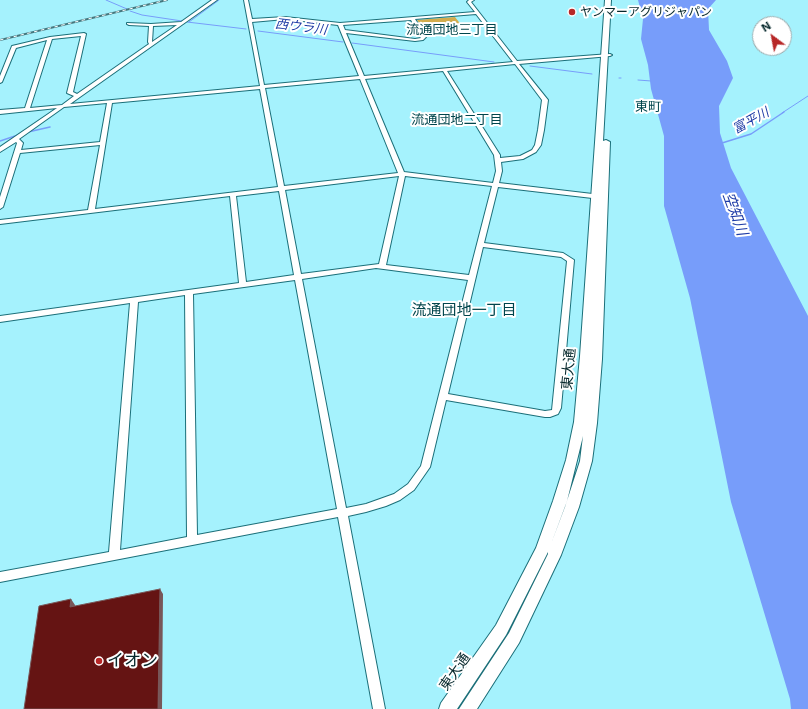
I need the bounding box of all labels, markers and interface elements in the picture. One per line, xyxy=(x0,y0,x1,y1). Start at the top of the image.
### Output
place label: ヤンマーアグリジャパン xyxy=(580,5,712,19)
marker: ヤンマーアグリジャパン xyxy=(567,7,577,17)
water label: 西ウラ川 xyxy=(274,16,328,38)
north arrow xyxy=(752,16,792,56)
text: N xyxy=(759,19,773,35)
district label: 流通団地三丁目 xyxy=(407,22,497,38)
district label: 東町 xyxy=(635,99,661,115)
water label: 富平川 xyxy=(730,105,772,137)
district label: 流通団地二丁目 xyxy=(412,112,502,128)
water label: 空知川 xyxy=(719,190,751,238)
district label: 流通団地一丁目 xyxy=(412,301,516,319)
street label: 東大通 xyxy=(559,347,579,391)
street label: 東大通 xyxy=(436,650,474,694)
place label: イオン xyxy=(107,651,158,671)
marker: イオン xyxy=(94,656,104,666)

